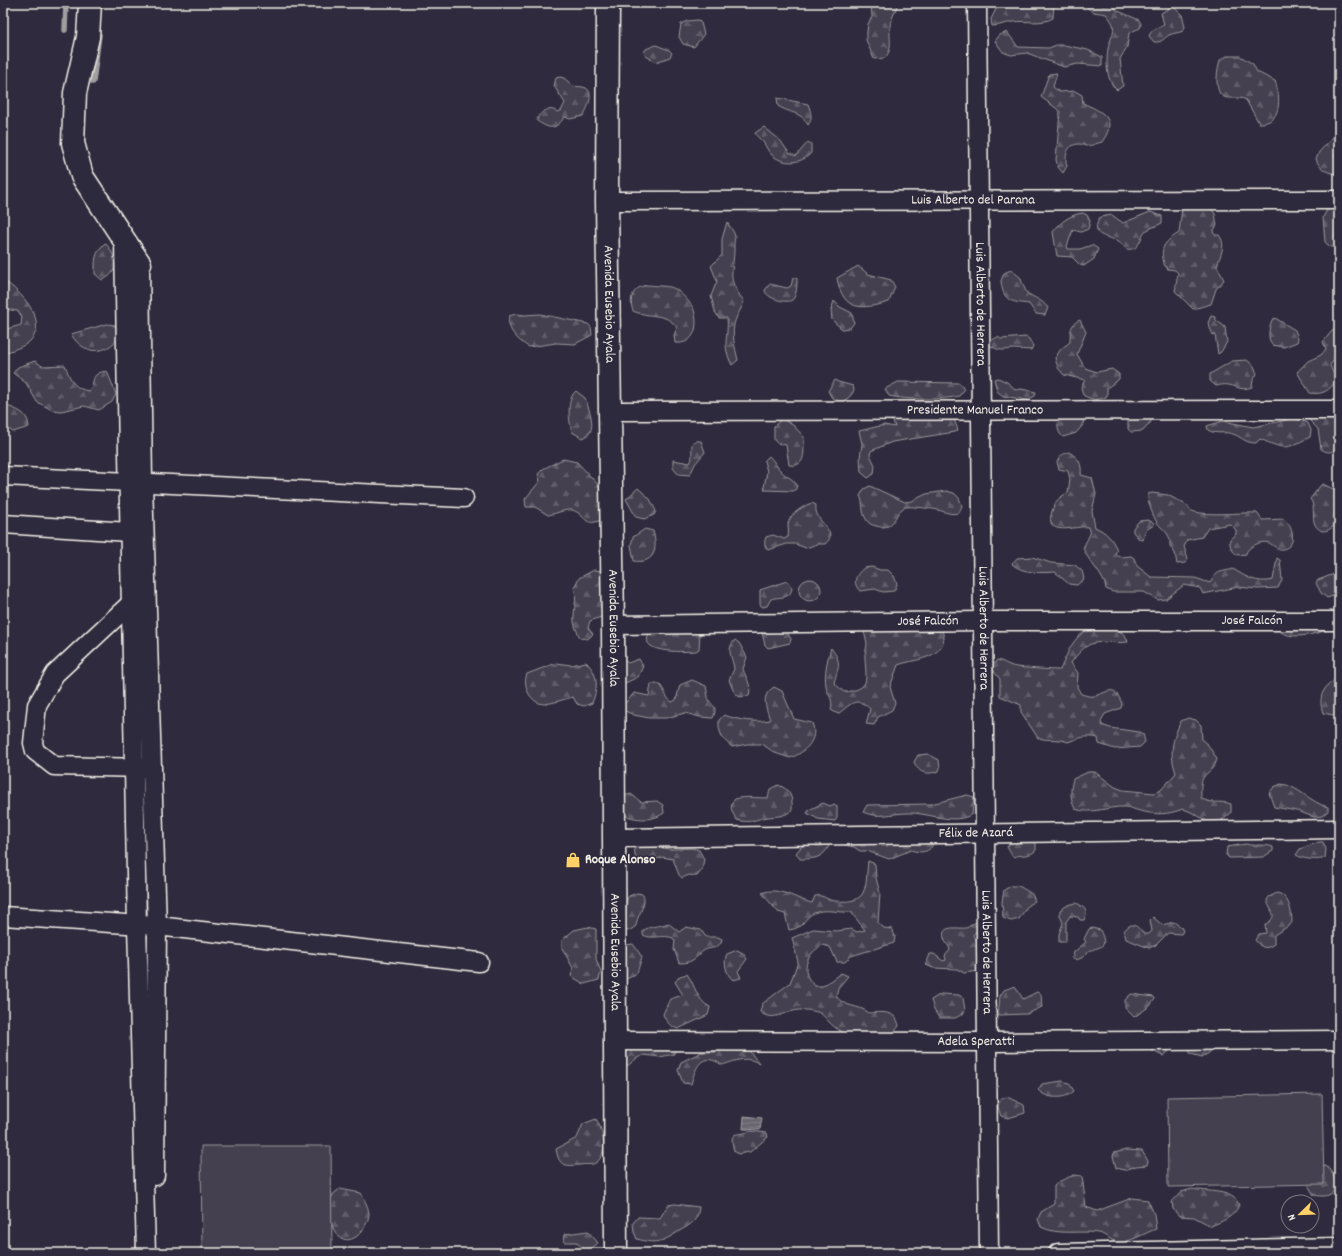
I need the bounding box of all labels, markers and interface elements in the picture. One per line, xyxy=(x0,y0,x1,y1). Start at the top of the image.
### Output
street label: Luis Alberto del Parana xyxy=(911,190,1035,211)
street label: Luis Alberto de Herrera xyxy=(969,242,990,367)
street label: Avenida Eusebio Ayala xyxy=(598,245,619,363)
street label: Presidente Manuel Franco xyxy=(907,400,1043,421)
street label: Luis Alberto de Herrera xyxy=(972,566,994,691)
street label: Avenida Eusebio Ayala xyxy=(602,569,623,687)
street label: José Falcón xyxy=(897,611,959,632)
street label: José Falcón xyxy=(1221,611,1282,631)
street label: Félix de Azará xyxy=(939,823,1013,844)
place label: Roque Alonso xyxy=(585,850,655,870)
shop icon: Roque Alonso xyxy=(564,851,582,869)
street label: Luis Alberto de Herrera xyxy=(976,890,997,1015)
street label: Avenida Eusebio Ayala xyxy=(604,893,625,1011)
street label: Adela Speratti xyxy=(937,1032,1015,1052)
north arrow xyxy=(1280,1194,1320,1234)
text: N xyxy=(1284,1211,1301,1223)

